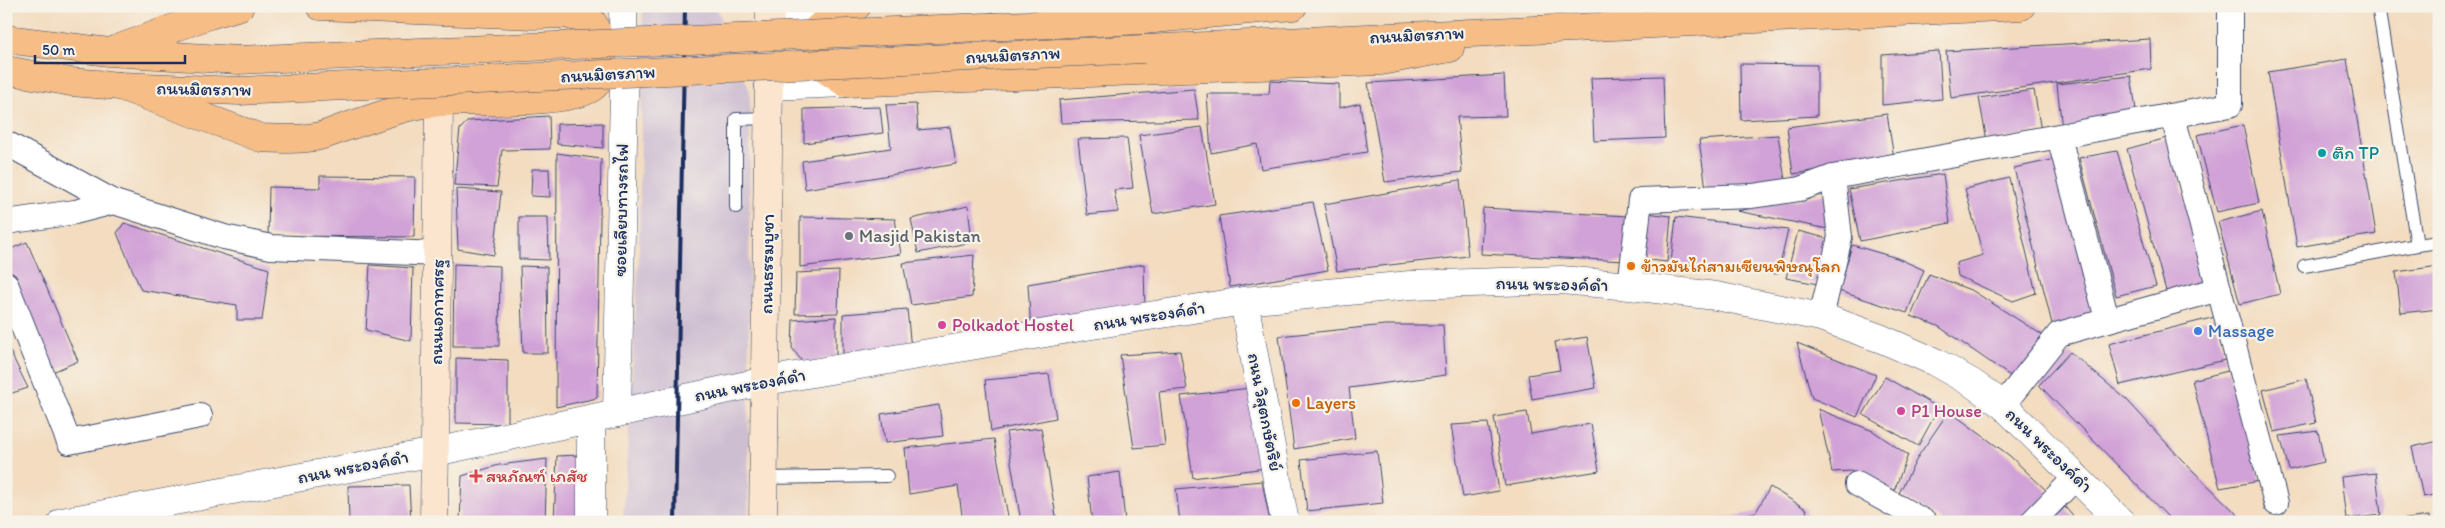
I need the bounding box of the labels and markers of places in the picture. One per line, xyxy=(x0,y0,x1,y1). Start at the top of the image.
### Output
place label: ตึก TP xyxy=(2332,142,2379,164)
marker: ตึก TP xyxy=(2316,147,2328,159)
place label: Masjid Pakistan xyxy=(859,225,981,247)
marker: Masjid Pakistan xyxy=(843,230,855,242)
place label: ข้าวมันไก่สามเซียนพิษณุโลก xyxy=(1641,255,1841,277)
marker: ข้าวมันไก่สามเซียนพิษณุโลก xyxy=(1625,260,1637,272)
place label: Polkadot Hostel xyxy=(952,314,1074,336)
marker: Polkadot Hostel xyxy=(936,319,948,331)
place label: Massage xyxy=(2208,320,2274,342)
marker: Massage xyxy=(2192,325,2204,337)
place label: Layers xyxy=(1306,392,1356,414)
marker: Layers xyxy=(1290,397,1302,409)
place label: P1 House xyxy=(1911,400,1982,422)
marker: P1 House xyxy=(1895,405,1907,417)
place label: สหภัณฑ์ เภสัช xyxy=(486,465,588,487)
marker: สหภัณฑ์ เภสัช xyxy=(470,470,482,482)

